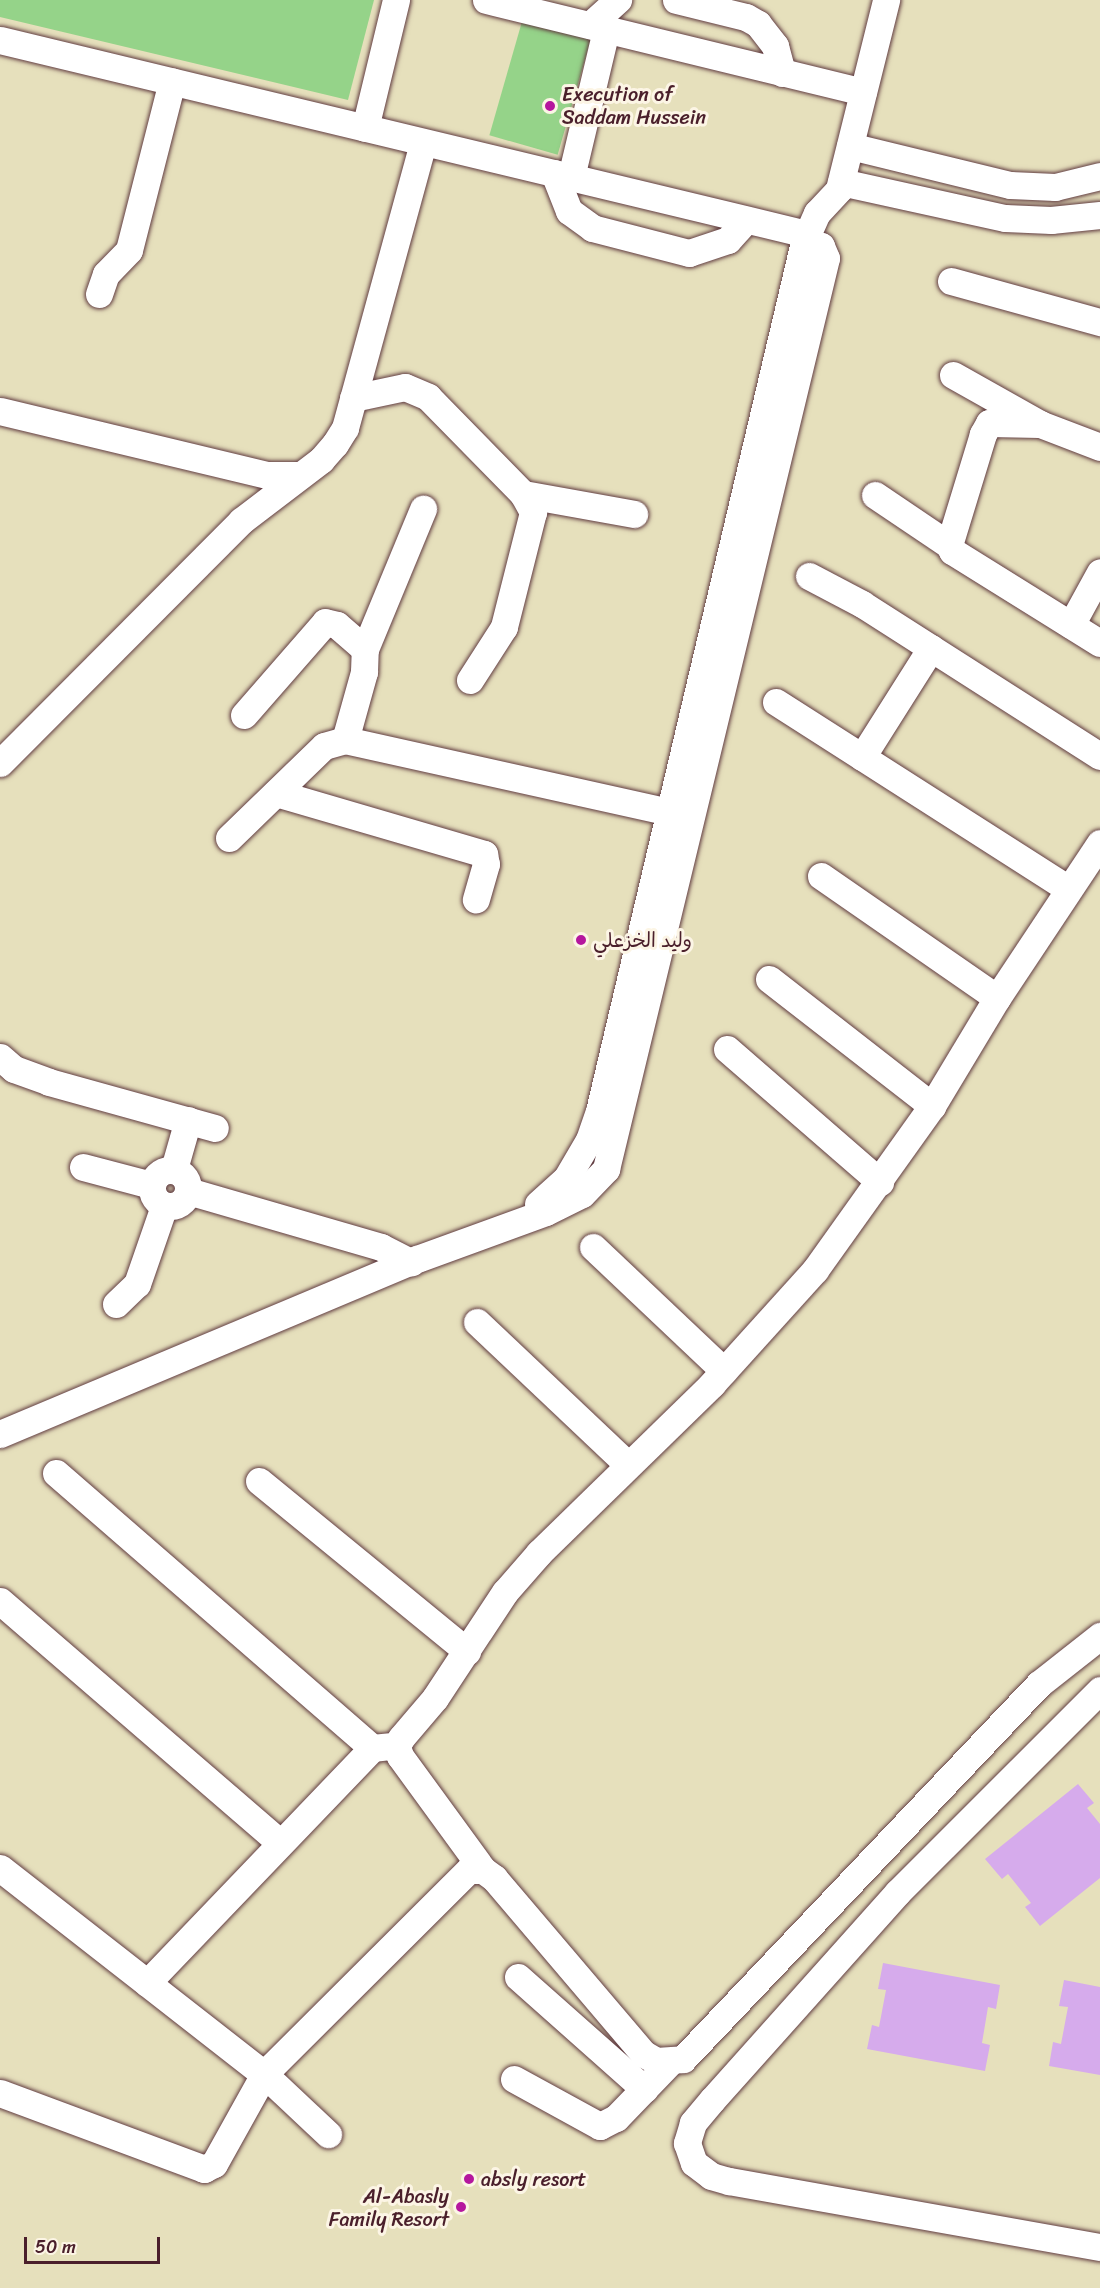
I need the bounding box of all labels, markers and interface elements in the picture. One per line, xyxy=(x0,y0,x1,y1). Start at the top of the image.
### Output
place label: Execution of Saddam Hussein xyxy=(562,83,706,130)
marker: Execution of Saddam Hussein xyxy=(543,99,557,113)
place label: وليد الخزعلي xyxy=(593,928,692,952)
marker: وليد الخزعلي xyxy=(574,933,588,947)
place label: absly resort xyxy=(481,2167,587,2191)
marker: absly resort xyxy=(462,2172,476,2186)
place label: Al-Abasly Family Resort xyxy=(328,2184,449,2231)
marker: Al-Abasly Family Resort xyxy=(454,2200,468,2214)
scale bar xyxy=(27,2225,164,2263)
text: 50 m xyxy=(35,2231,76,2263)

